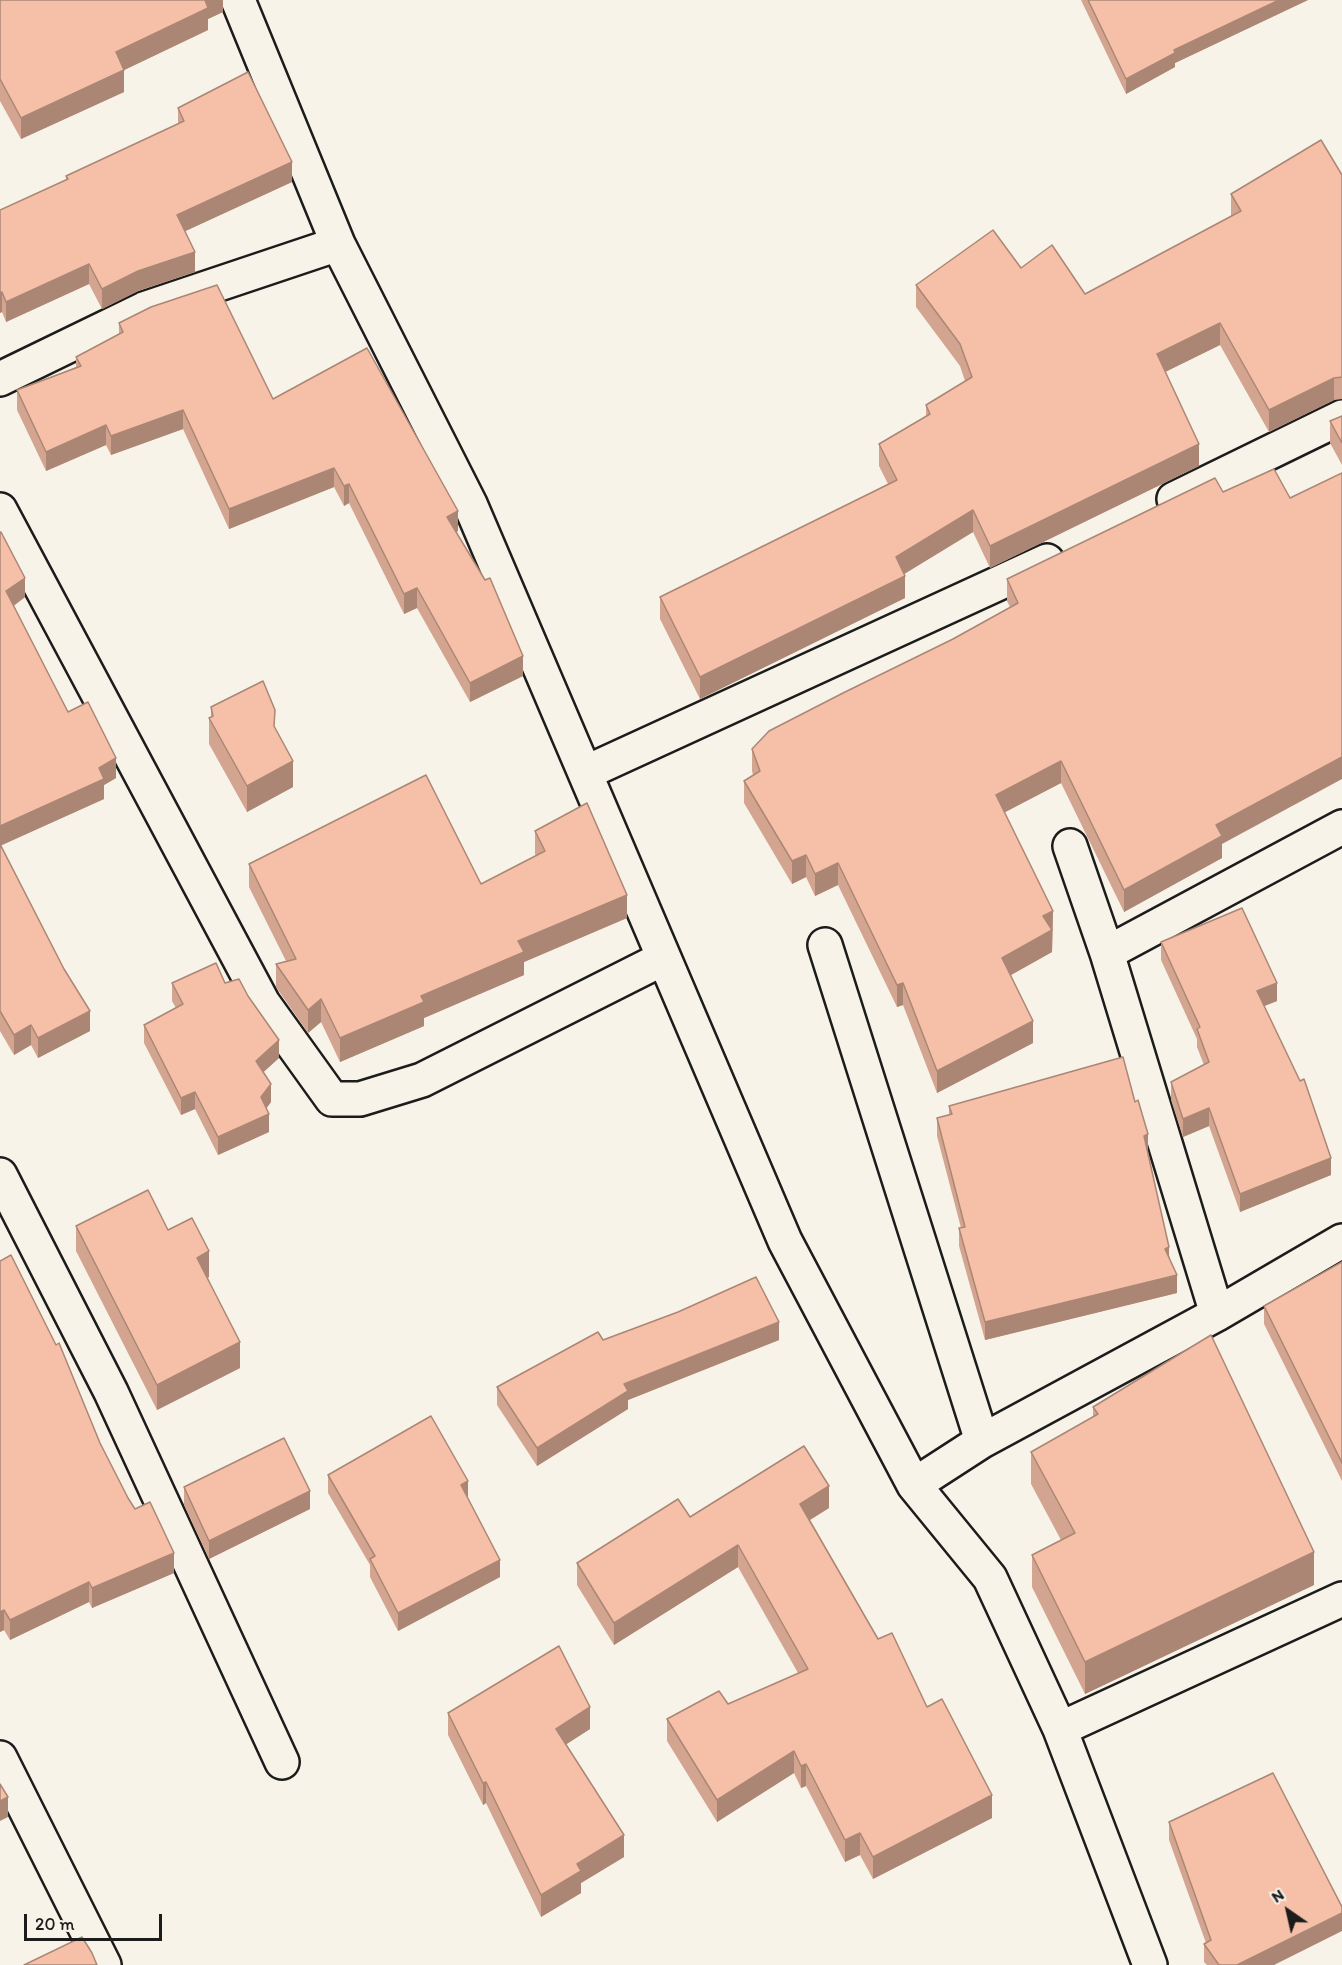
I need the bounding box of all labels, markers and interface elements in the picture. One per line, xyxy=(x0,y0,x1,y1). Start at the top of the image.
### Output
north arrow xyxy=(1258,1881,1318,1941)
text: N xyxy=(1268,1885,1287,1907)
scale bar xyxy=(27,1902,165,1940)
text: 20 m xyxy=(35,1913,75,1935)

